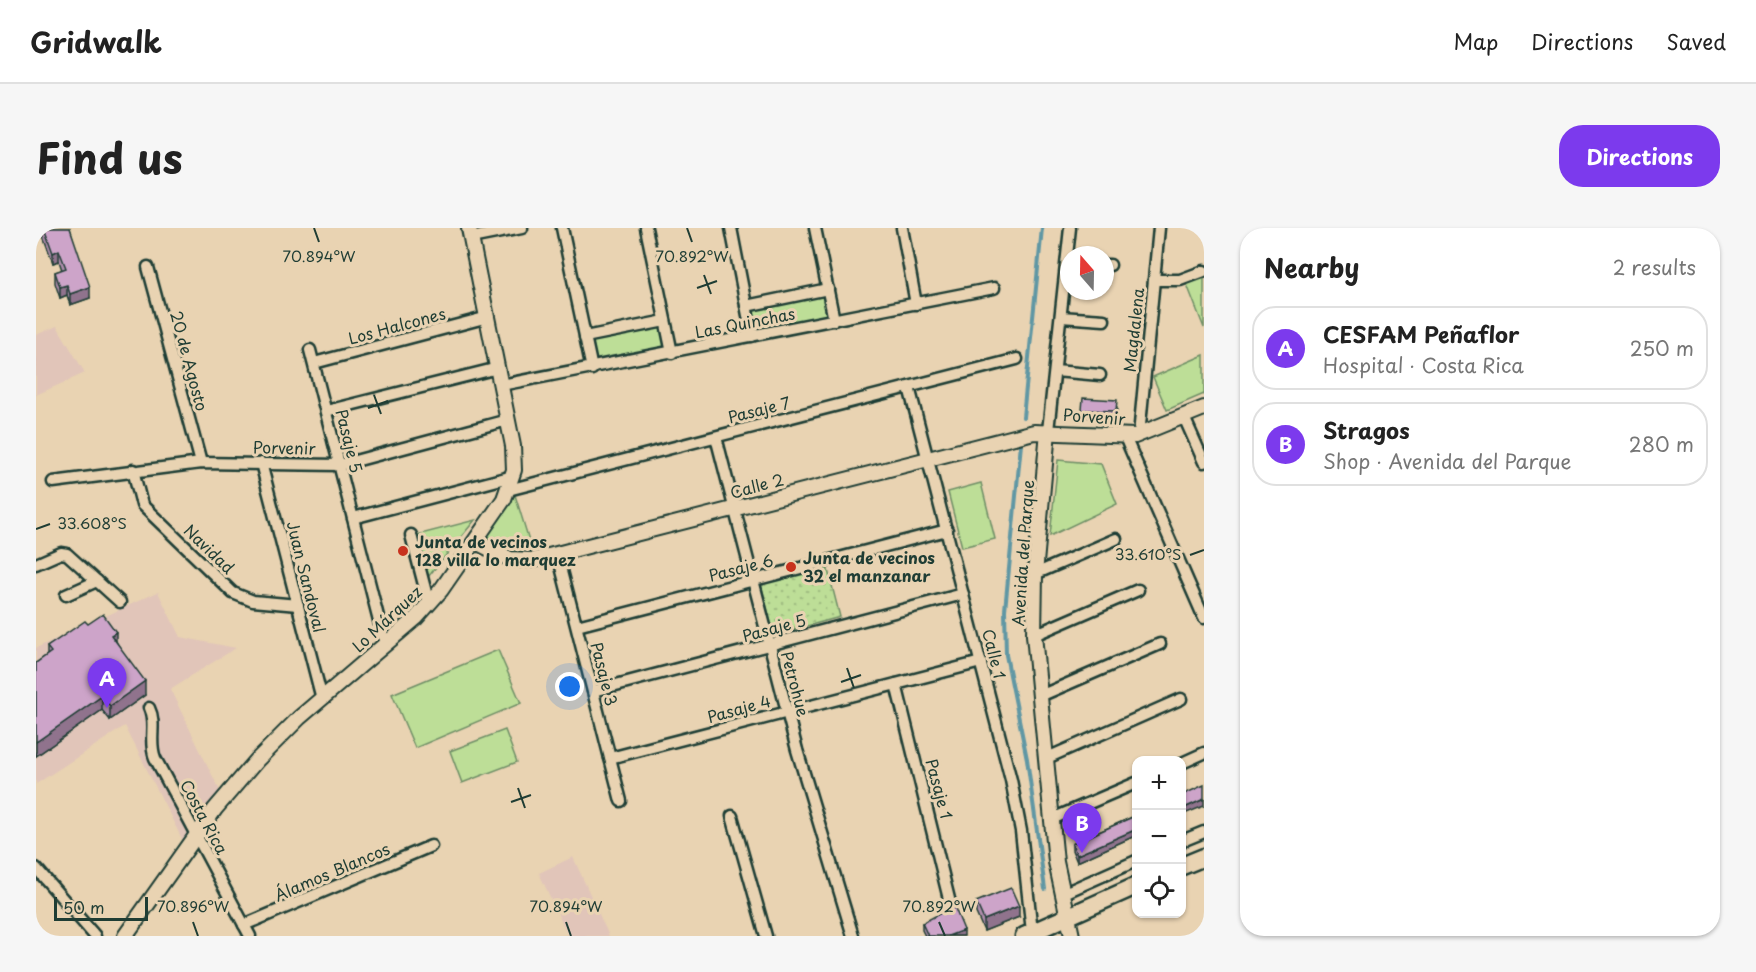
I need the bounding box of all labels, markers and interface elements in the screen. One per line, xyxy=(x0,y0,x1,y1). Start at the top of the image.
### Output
text: Gridwalk xyxy=(30,20,162,63)
text: Map xyxy=(1453,25,1498,57)
text: Directions xyxy=(1531,25,1633,57)
text: Saved xyxy=(1666,25,1726,57)
text: Find us xyxy=(36,125,183,188)
button: Directions xyxy=(1559,125,1720,187)
text: 70.894°W xyxy=(283,244,356,267)
text: 70.892°W xyxy=(655,244,729,267)
north arrow xyxy=(1060,246,1114,300)
text: Nearby xyxy=(1264,248,1359,287)
text: 2 results xyxy=(1613,252,1696,282)
street label: Magdalena xyxy=(1117,286,1149,373)
street label: Los Halcones xyxy=(345,301,448,350)
street label: Las Quinchas xyxy=(693,301,797,343)
street label: 20 de Agosto xyxy=(165,308,215,414)
text: CESFAM Peñaflor xyxy=(1323,317,1519,350)
text: A xyxy=(1278,333,1293,363)
text: 250 m xyxy=(1630,333,1694,363)
text: Hospital · Costa Rica xyxy=(1323,350,1524,380)
street label: Pasaje 7 xyxy=(725,390,792,428)
street label: Porvenir xyxy=(1062,402,1127,430)
street label: Pasaje 5 xyxy=(330,406,369,475)
text: Stragos xyxy=(1323,413,1410,446)
text: B xyxy=(1279,429,1292,459)
text: 280 m xyxy=(1629,429,1694,459)
street label: Porvenir xyxy=(252,434,317,460)
text: Shop · Avenida del Parque xyxy=(1323,446,1572,476)
street label: Calle 2 xyxy=(727,466,786,504)
street label: Avenida del Parque xyxy=(1005,479,1039,627)
text: 33.608°S xyxy=(57,511,127,534)
street label: Navidad xyxy=(179,518,241,579)
street label: Juan Sandoval xyxy=(282,519,332,635)
place label: Junta de vecinos 128 villa lo marquez xyxy=(415,529,576,571)
text: 33.610°S xyxy=(1115,542,1181,565)
marker: Junta de vecinos 128 villa lo marquez xyxy=(396,544,410,558)
place label: Junta de vecinos 32 el manzanar xyxy=(803,545,935,587)
street label: Pasaje 6 xyxy=(706,547,776,587)
marker: Junta de vecinos 32 el manzanar xyxy=(784,560,798,574)
street label: Lo Márquez xyxy=(346,579,427,657)
street label: Pasaje 5 xyxy=(739,607,808,647)
street label: Calle 1 xyxy=(977,626,1013,681)
street label: Pasaje 3 xyxy=(585,639,624,708)
street label: Petrohue xyxy=(776,648,816,719)
pin: A xyxy=(88,658,126,708)
your location xyxy=(555,672,584,701)
street label: Pasaje 4 xyxy=(704,688,773,728)
street label: Pasaje 1 xyxy=(920,756,960,822)
map controls xyxy=(1132,756,1186,918)
button: + xyxy=(1132,756,1186,810)
street label: Costa Rica xyxy=(175,775,235,858)
pin: B xyxy=(1062,804,1102,853)
button: − xyxy=(1132,810,1186,864)
street label: Álamos Blancos xyxy=(270,836,393,906)
button: locate xyxy=(1132,864,1186,918)
scale bar xyxy=(54,894,148,922)
text: 70.896°W xyxy=(157,894,230,917)
text: 70.894°W xyxy=(530,894,603,917)
text: 70.892°W xyxy=(902,894,976,917)
text: 50 m xyxy=(63,895,104,919)

